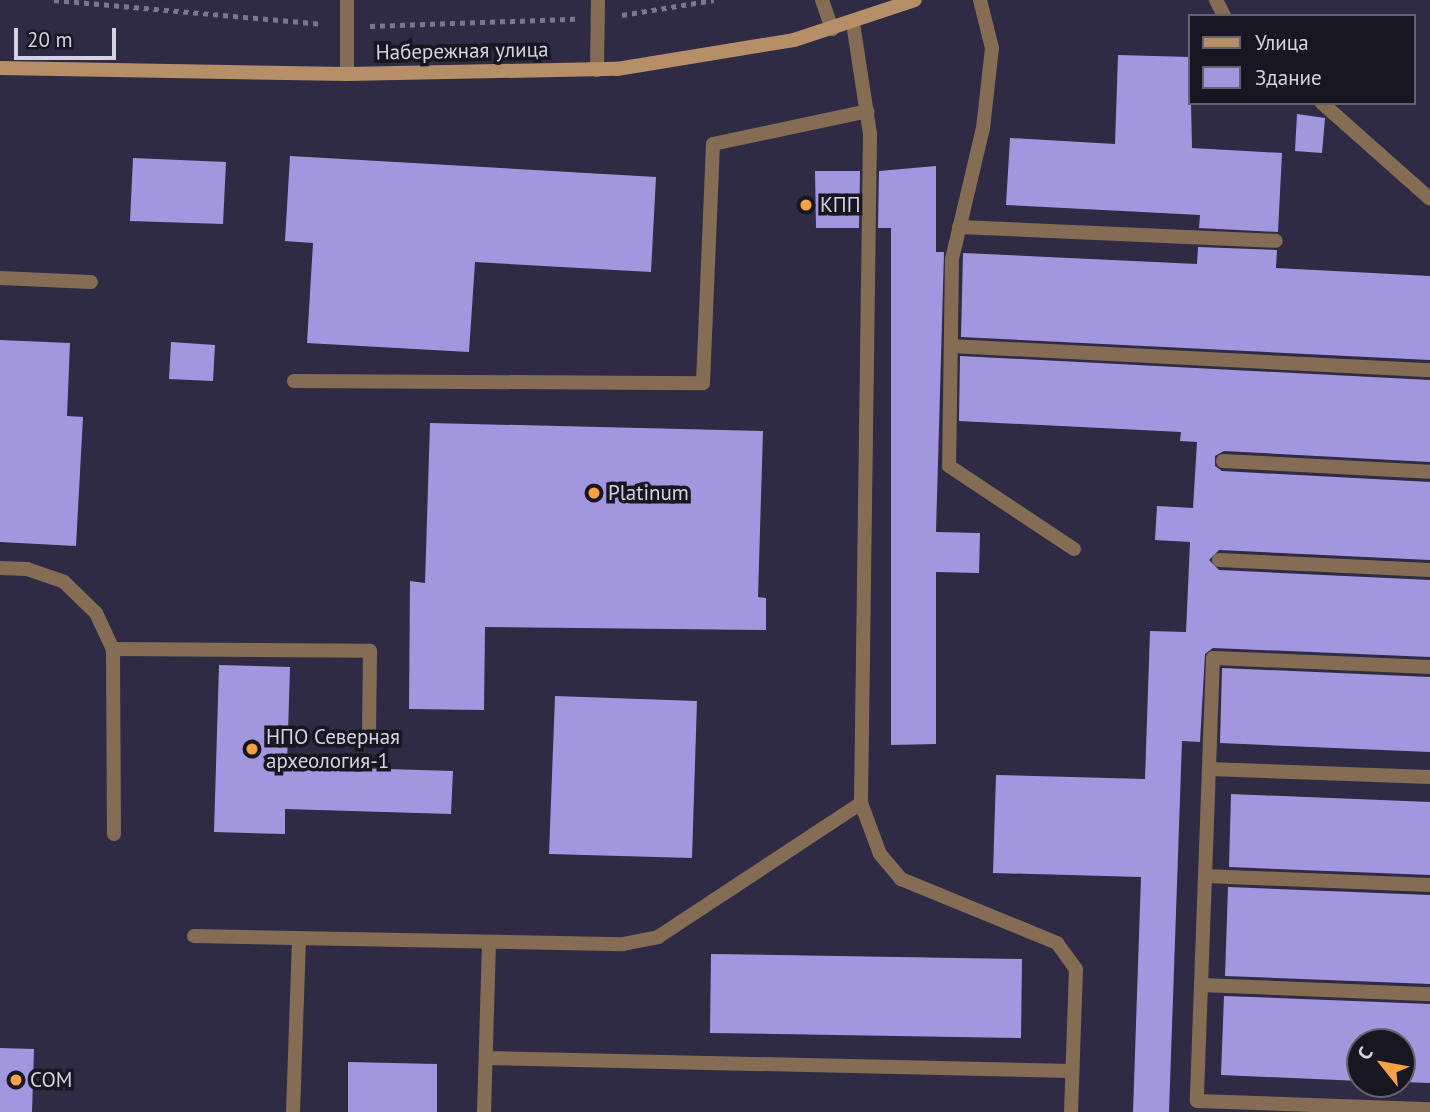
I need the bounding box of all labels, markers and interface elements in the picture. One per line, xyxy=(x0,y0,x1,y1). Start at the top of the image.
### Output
scale bar xyxy=(18,14,119,58)
legend xyxy=(1188,14,1416,105)
text: 20 m xyxy=(27,26,73,53)
text: Улица xyxy=(1255,29,1309,56)
street label: Набережная улица xyxy=(375,37,549,65)
text: Здание xyxy=(1255,64,1322,91)
place label: КПП xyxy=(820,192,860,218)
marker: КПП xyxy=(798,197,814,213)
place label: Platinum xyxy=(608,480,689,506)
marker: Platinum xyxy=(586,485,602,501)
place label: НПО Северная археология-1 xyxy=(266,724,400,774)
marker: НПО Северная археология-1 xyxy=(244,741,260,757)
north arrow xyxy=(1346,1028,1416,1098)
text: С xyxy=(1352,1042,1378,1064)
place label: СОМ xyxy=(30,1067,72,1093)
marker: СОМ xyxy=(8,1072,24,1088)

